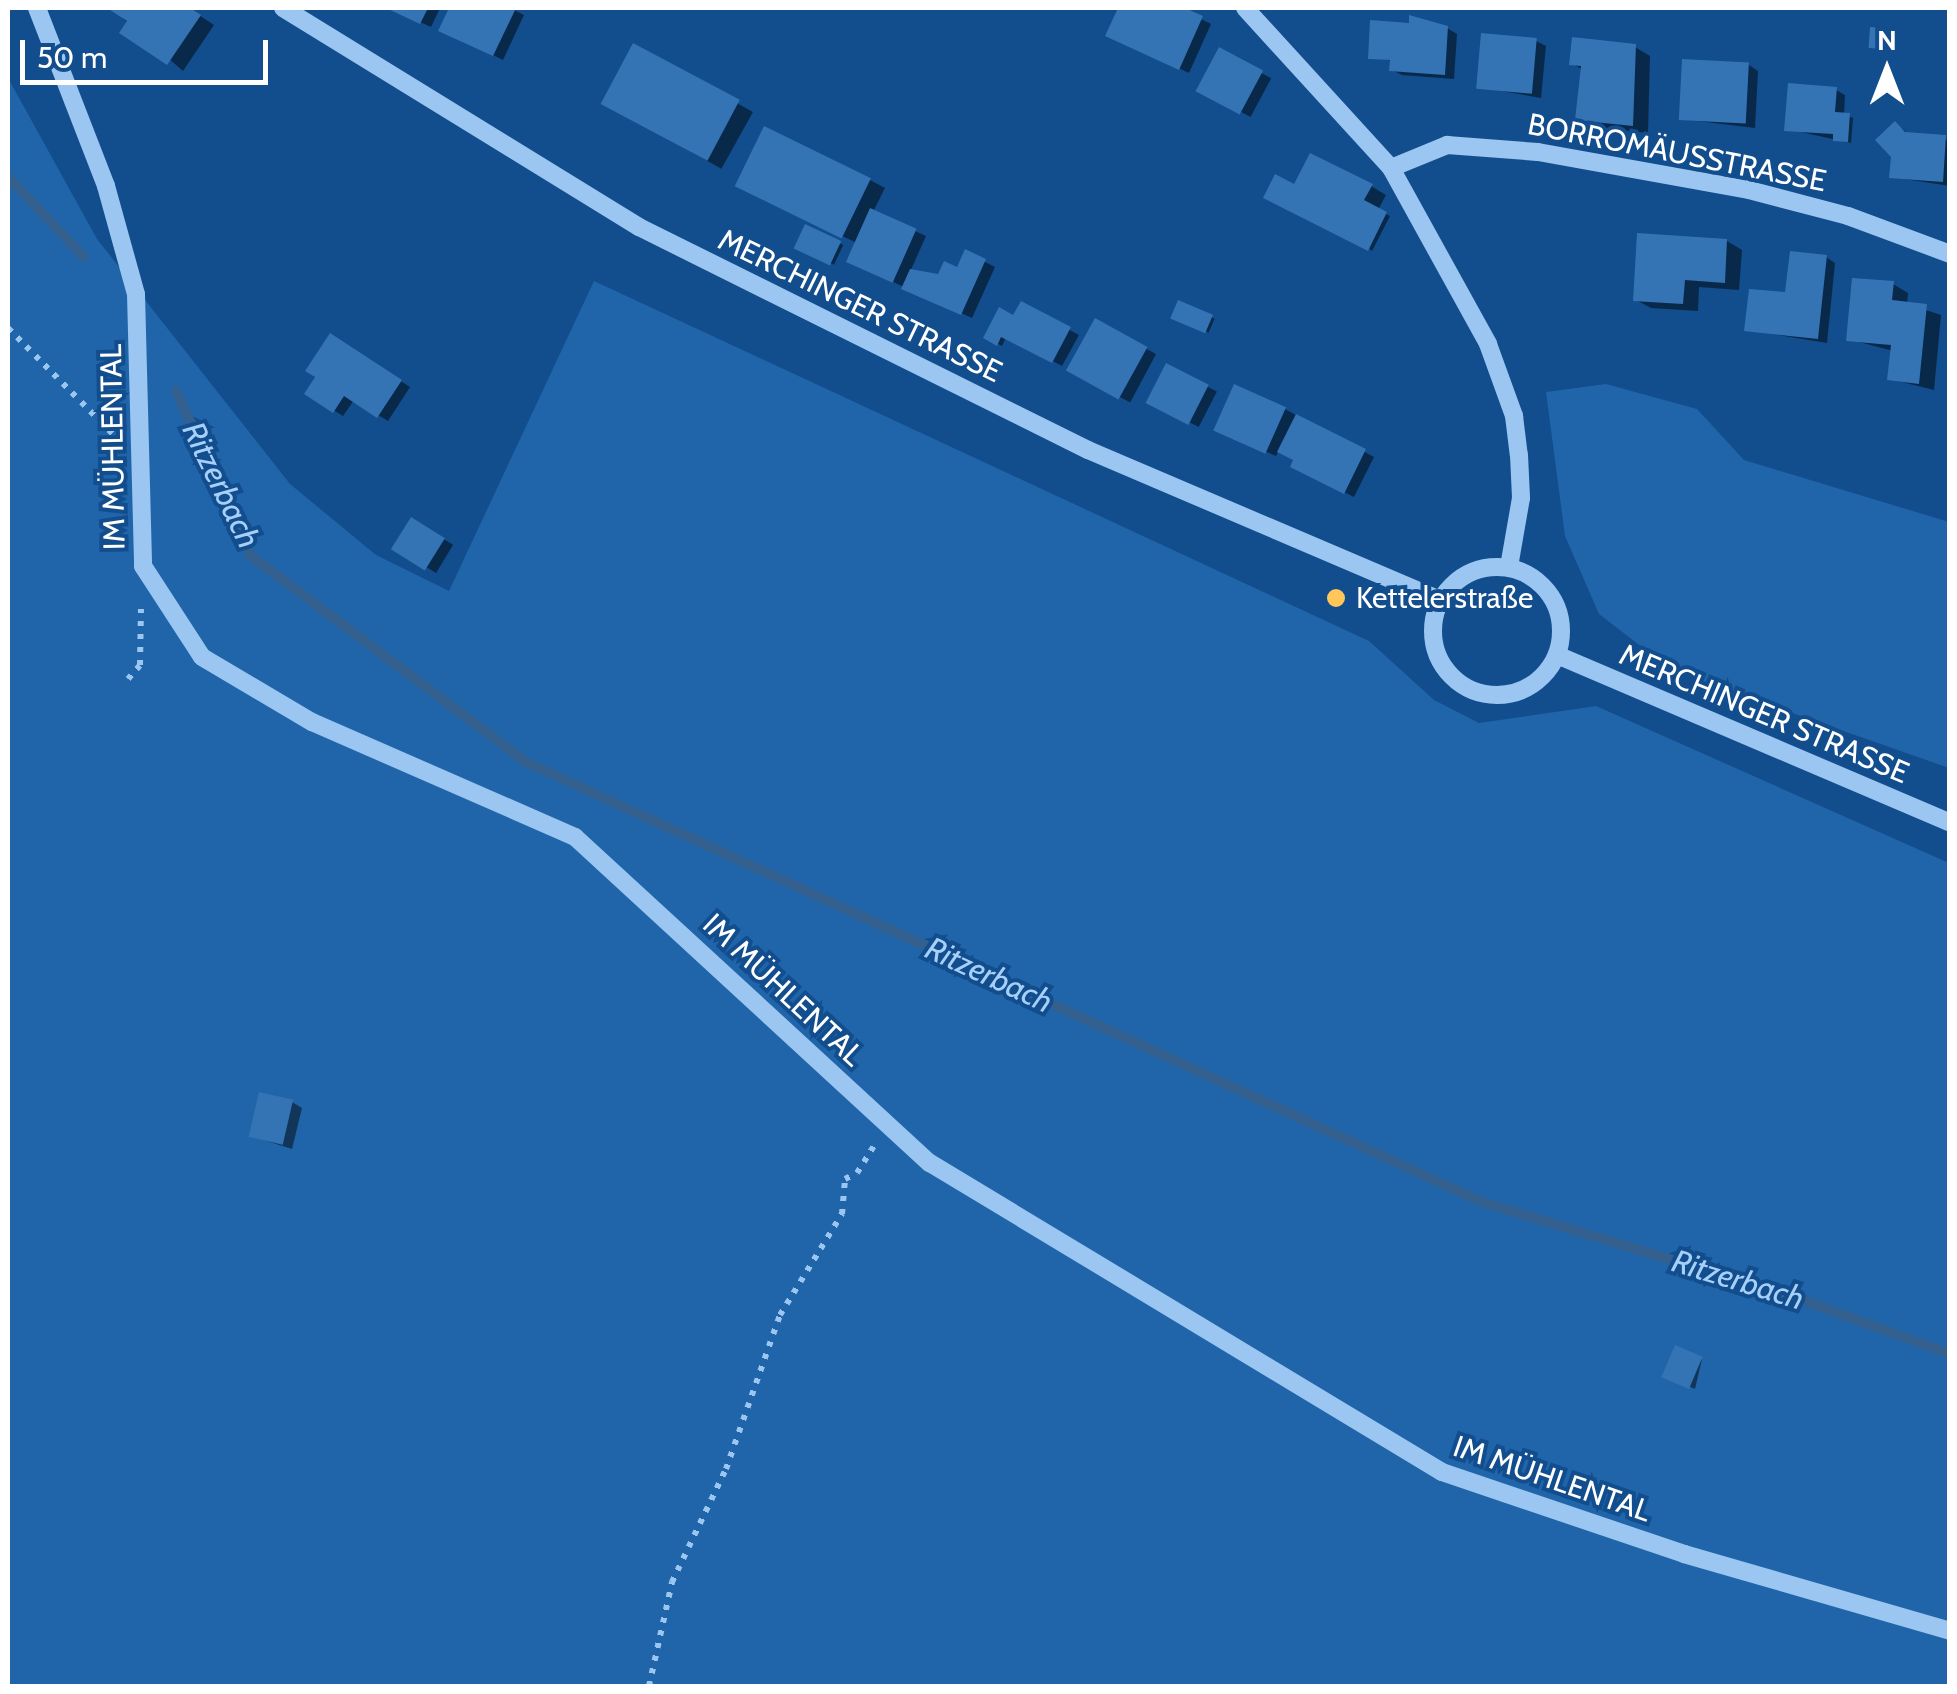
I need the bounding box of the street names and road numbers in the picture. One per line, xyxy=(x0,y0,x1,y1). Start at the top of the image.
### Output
street label: BORROMÄUSSTRASSE xyxy=(1525,106,1829,200)
street label: MERCHINGER STRASSE xyxy=(712,222,1008,390)
street label: IM MÜHLENTAL xyxy=(93,344,133,550)
street label: MERCHINGER STRASSE xyxy=(1614,637,1914,791)
street label: IM MÜHLENTAL xyxy=(695,906,871,1074)
street label: IM MÜHLENTAL xyxy=(1449,1428,1655,1530)

